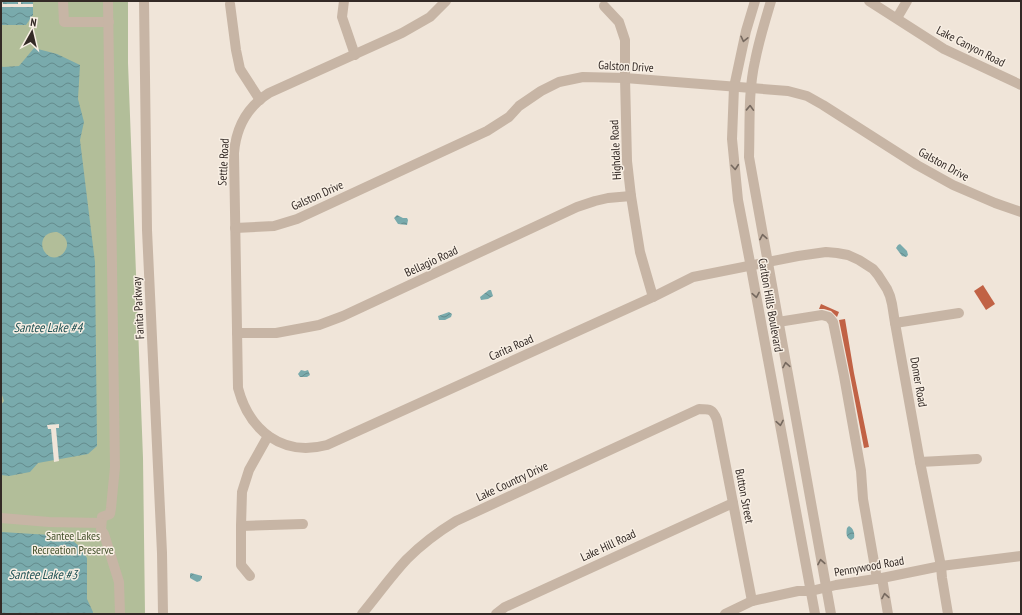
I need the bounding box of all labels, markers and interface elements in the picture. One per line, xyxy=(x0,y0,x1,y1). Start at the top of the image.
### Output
north arrow xyxy=(12,12,52,52)
text: N xyxy=(29,15,37,29)
street label: Lake Canyon Road xyxy=(934,22,1008,70)
one-way arrow xyxy=(741,35,749,42)
street label: Galston Drive xyxy=(598,57,654,75)
one-way arrow xyxy=(746,105,755,111)
street label: Highdale Road xyxy=(606,120,624,180)
street label: Settle Road xyxy=(214,138,232,186)
street label: Galston Drive xyxy=(916,144,972,184)
one-way arrow xyxy=(730,164,739,170)
street label: Galston Drive xyxy=(289,177,345,213)
one-way arrow xyxy=(759,234,767,240)
street label: Bellagio Road xyxy=(402,242,460,280)
street label: Carlton Hills Boulevard xyxy=(755,257,787,353)
street label: Fanita Parkway xyxy=(129,276,147,340)
one-way arrow xyxy=(751,292,760,298)
water label: Santee Lake #4 xyxy=(14,319,83,336)
street label: Carita Road xyxy=(486,331,536,363)
street label: Domer Road xyxy=(907,356,931,408)
one-way arrow xyxy=(782,362,790,368)
one-way arrow xyxy=(775,420,783,426)
street label: Lake Country Drive xyxy=(474,458,550,504)
street label: Button Street xyxy=(732,467,758,525)
street label: Lake Hill Road xyxy=(578,526,638,564)
park label: Santee Lakes Recreation Preserve xyxy=(32,528,114,557)
street label: Pennywood Road xyxy=(833,552,905,580)
one-way arrow xyxy=(817,559,826,565)
water label: Santee Lake #3 xyxy=(9,566,79,583)
one-way arrow xyxy=(881,593,890,599)

